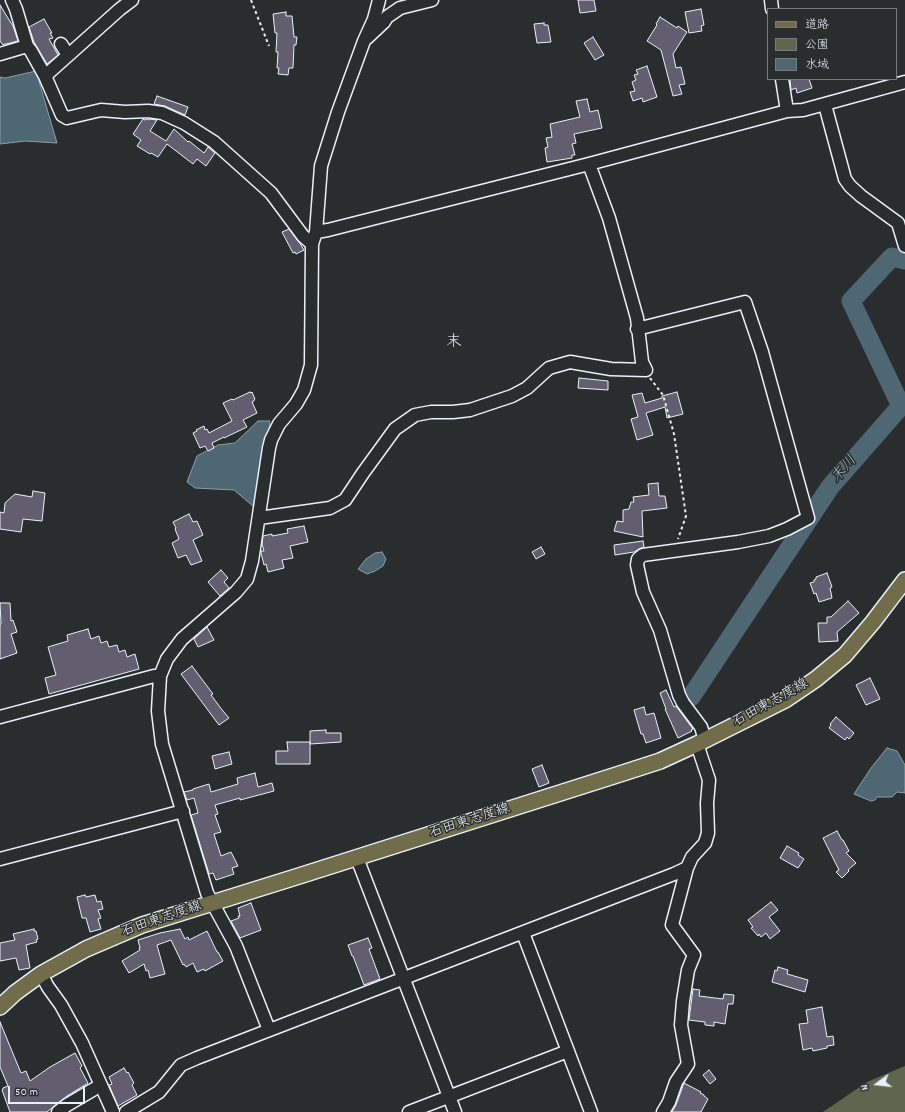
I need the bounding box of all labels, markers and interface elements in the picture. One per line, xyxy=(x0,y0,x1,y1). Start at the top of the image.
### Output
legend xyxy=(767,8,897,80)
text: 道路 xyxy=(805,17,829,34)
text: 公園 xyxy=(805,37,829,54)
text: 水域 xyxy=(805,57,829,74)
district label: 末 xyxy=(446,334,462,354)
water label: 末川 xyxy=(828,453,862,487)
street label: 石田東志度線 xyxy=(730,676,812,732)
street label: 石田東志度線 xyxy=(427,801,513,843)
street label: 石田東志度線 xyxy=(120,898,204,942)
north arrow xyxy=(857,1064,897,1104)
scale bar xyxy=(10,1078,87,1104)
text: N xyxy=(857,1082,874,1092)
text: 50 m xyxy=(15,1084,38,1101)

